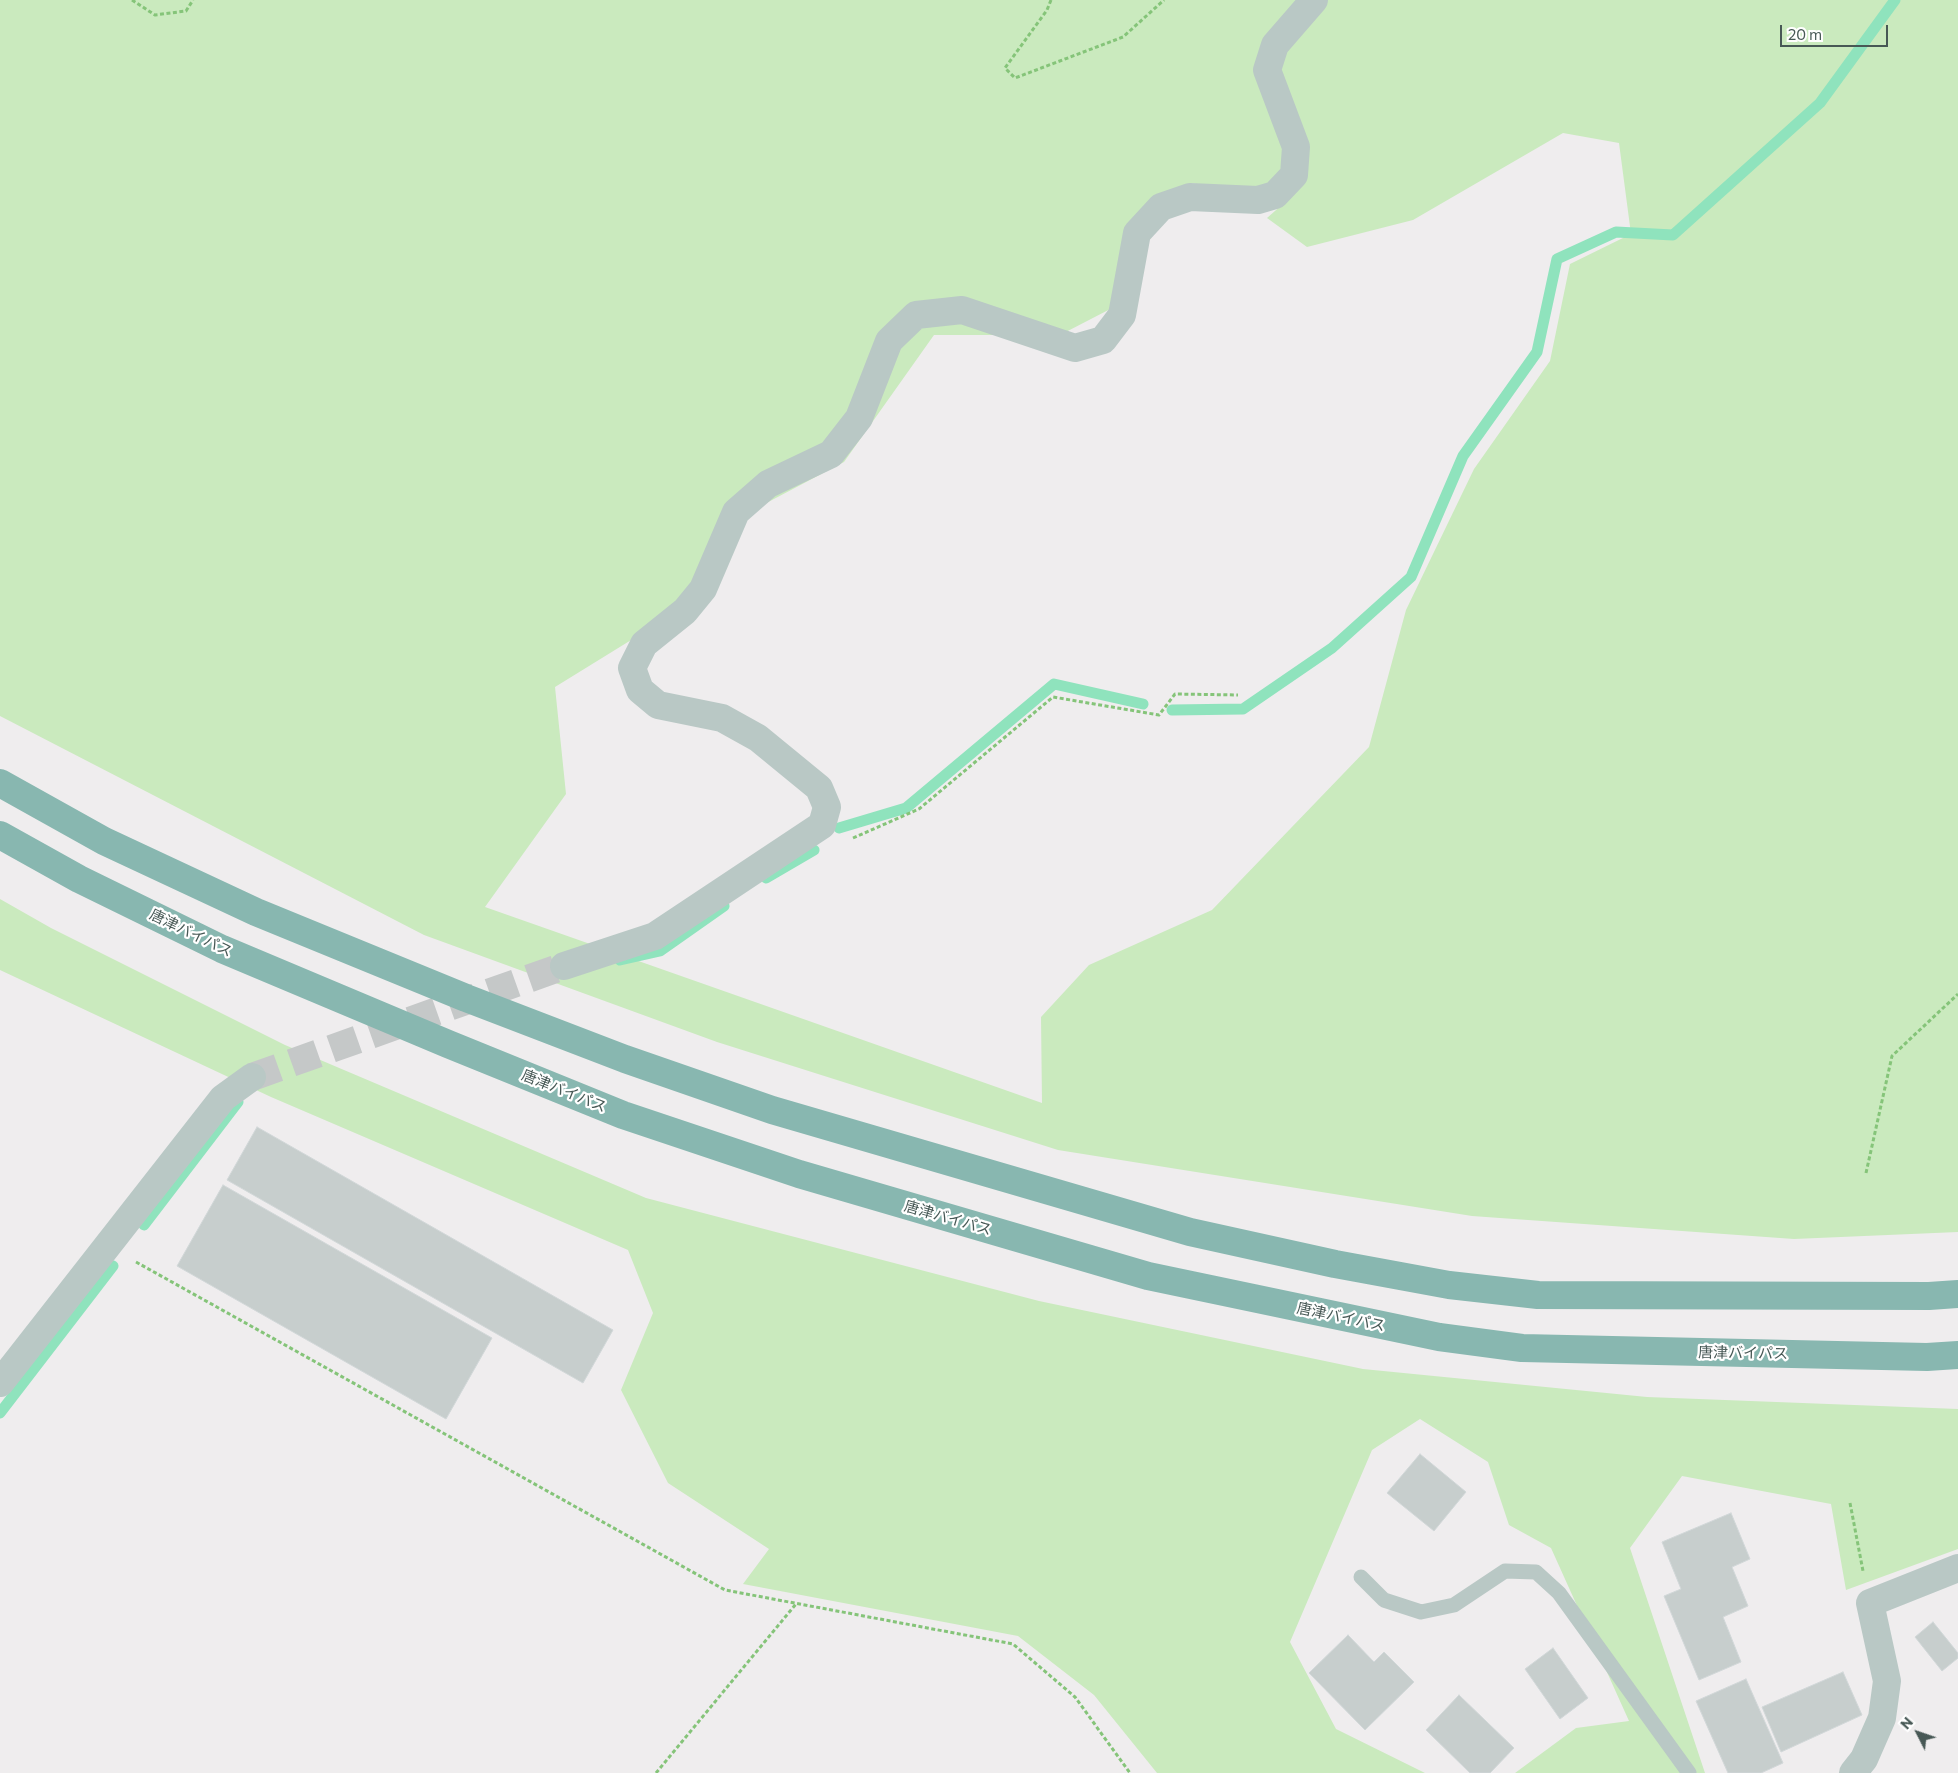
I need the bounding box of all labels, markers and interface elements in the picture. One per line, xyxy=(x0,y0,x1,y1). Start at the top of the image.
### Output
scale bar xyxy=(1783,15,1890,47)
text: 20 m xyxy=(1788,25,1822,43)
street label: 唐津バイパス xyxy=(147,905,235,961)
street label: 唐津バイパス xyxy=(519,1066,609,1116)
street label: 唐津バイパス xyxy=(902,1197,994,1239)
street label: 唐津バイパス xyxy=(1295,1299,1387,1335)
street label: 唐津バイパス xyxy=(1698,1343,1788,1363)
north arrow xyxy=(1893,1708,1943,1758)
text: N xyxy=(1896,1713,1916,1732)

